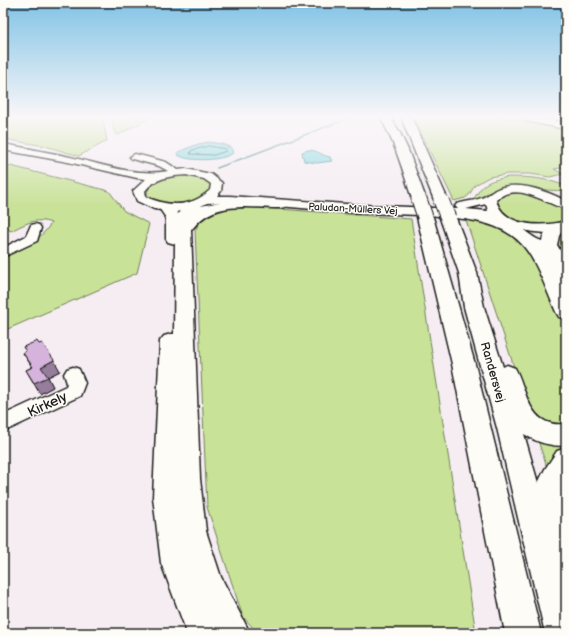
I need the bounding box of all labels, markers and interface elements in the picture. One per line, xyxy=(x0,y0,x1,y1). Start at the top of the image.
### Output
street label: Paludan-Müllers Vej xyxy=(308,201,398,217)
street label: Randersvej xyxy=(477,340,508,404)
street label: Kirkely xyxy=(25,388,70,421)

